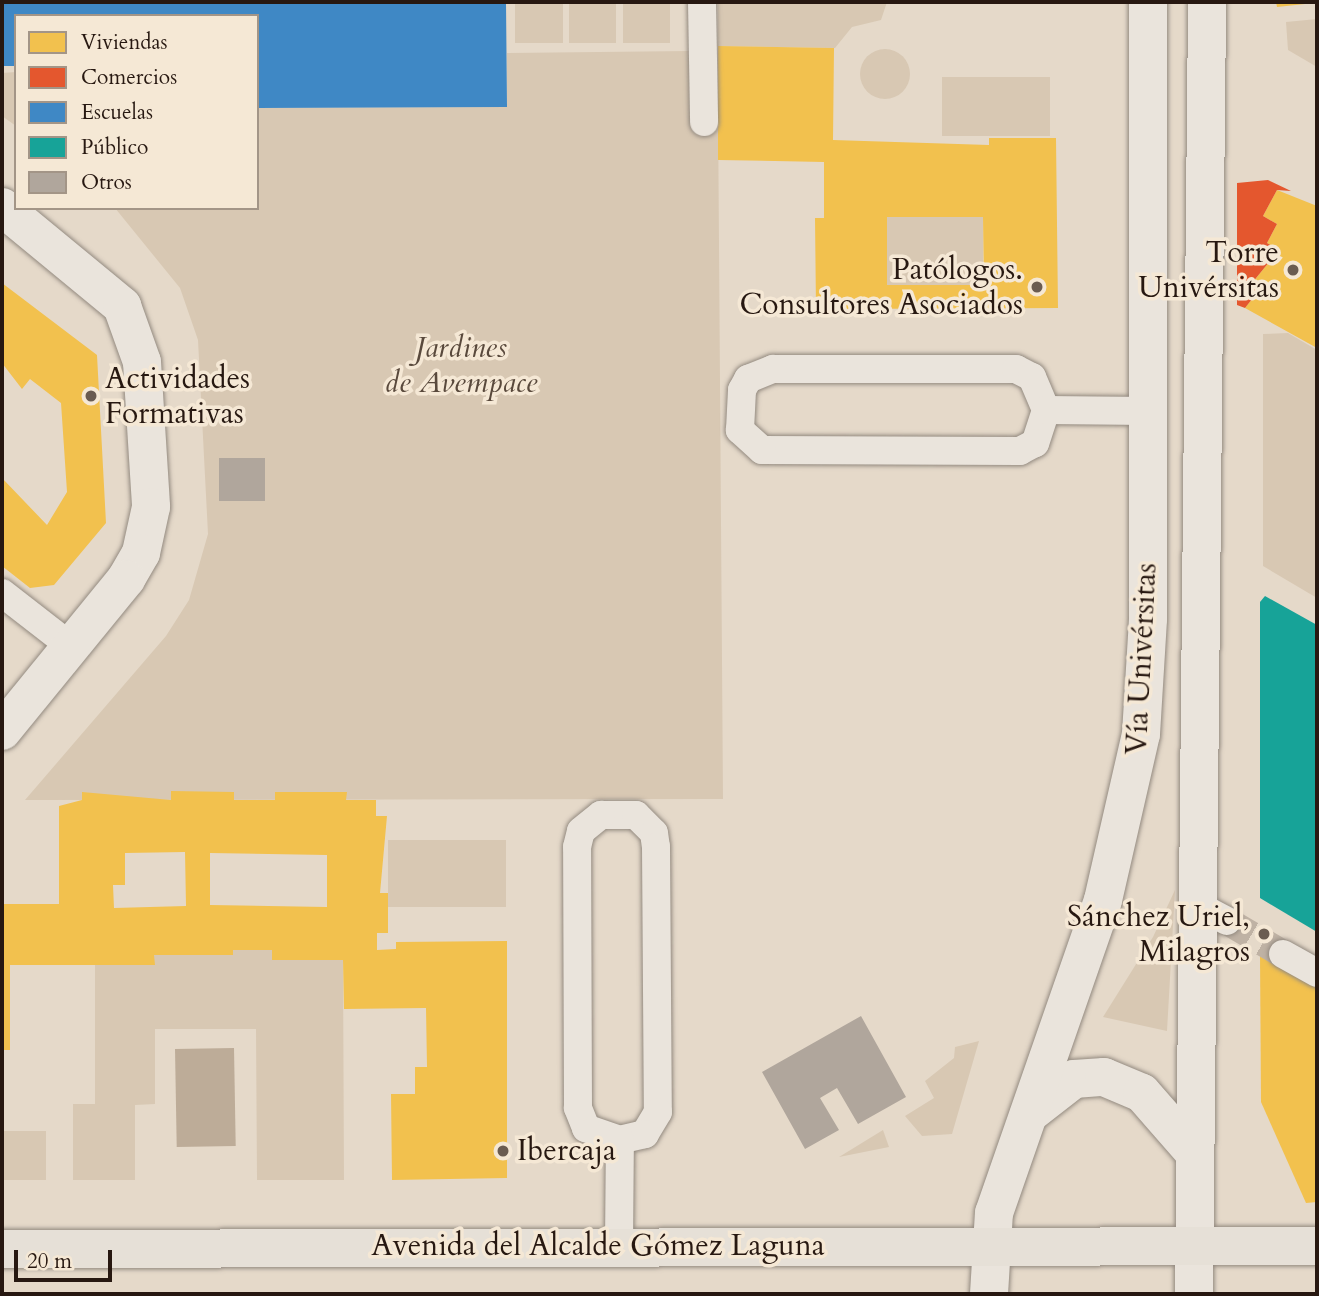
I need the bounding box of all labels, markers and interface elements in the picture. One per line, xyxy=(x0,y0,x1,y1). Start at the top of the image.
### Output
legend xyxy=(14,14,259,210)
text: Viviendas xyxy=(81,28,168,57)
text: Comercios xyxy=(81,63,177,92)
text: Escuelas xyxy=(81,98,153,127)
text: Público xyxy=(81,133,148,162)
text: Otros xyxy=(81,168,132,197)
place label: Torre Univérsitas xyxy=(1138,235,1279,306)
place label: Patólogos. Consultores Asociados xyxy=(739,252,1023,322)
marker: Torre Univérsitas xyxy=(1285,262,1301,278)
marker: Patólogos. Consultores Asociados xyxy=(1029,279,1045,295)
park label: Jardines de Avempace xyxy=(385,330,537,400)
place label: Actividades Formativas xyxy=(105,361,250,432)
marker: Actividades Formativas xyxy=(83,388,99,404)
street label: Vía Univérsitas xyxy=(1119,562,1165,756)
place label: Sánchez Uriel, Milagros xyxy=(1067,899,1250,970)
marker: Sánchez Uriel, Milagros xyxy=(1256,926,1272,942)
place label: Ibercaja xyxy=(517,1133,616,1169)
marker: Ibercaja xyxy=(495,1143,511,1159)
street label: Avenida del Alcalde Gómez Laguna xyxy=(371,1228,825,1264)
scale bar xyxy=(18,1236,116,1280)
text: 20 m xyxy=(27,1247,72,1276)

